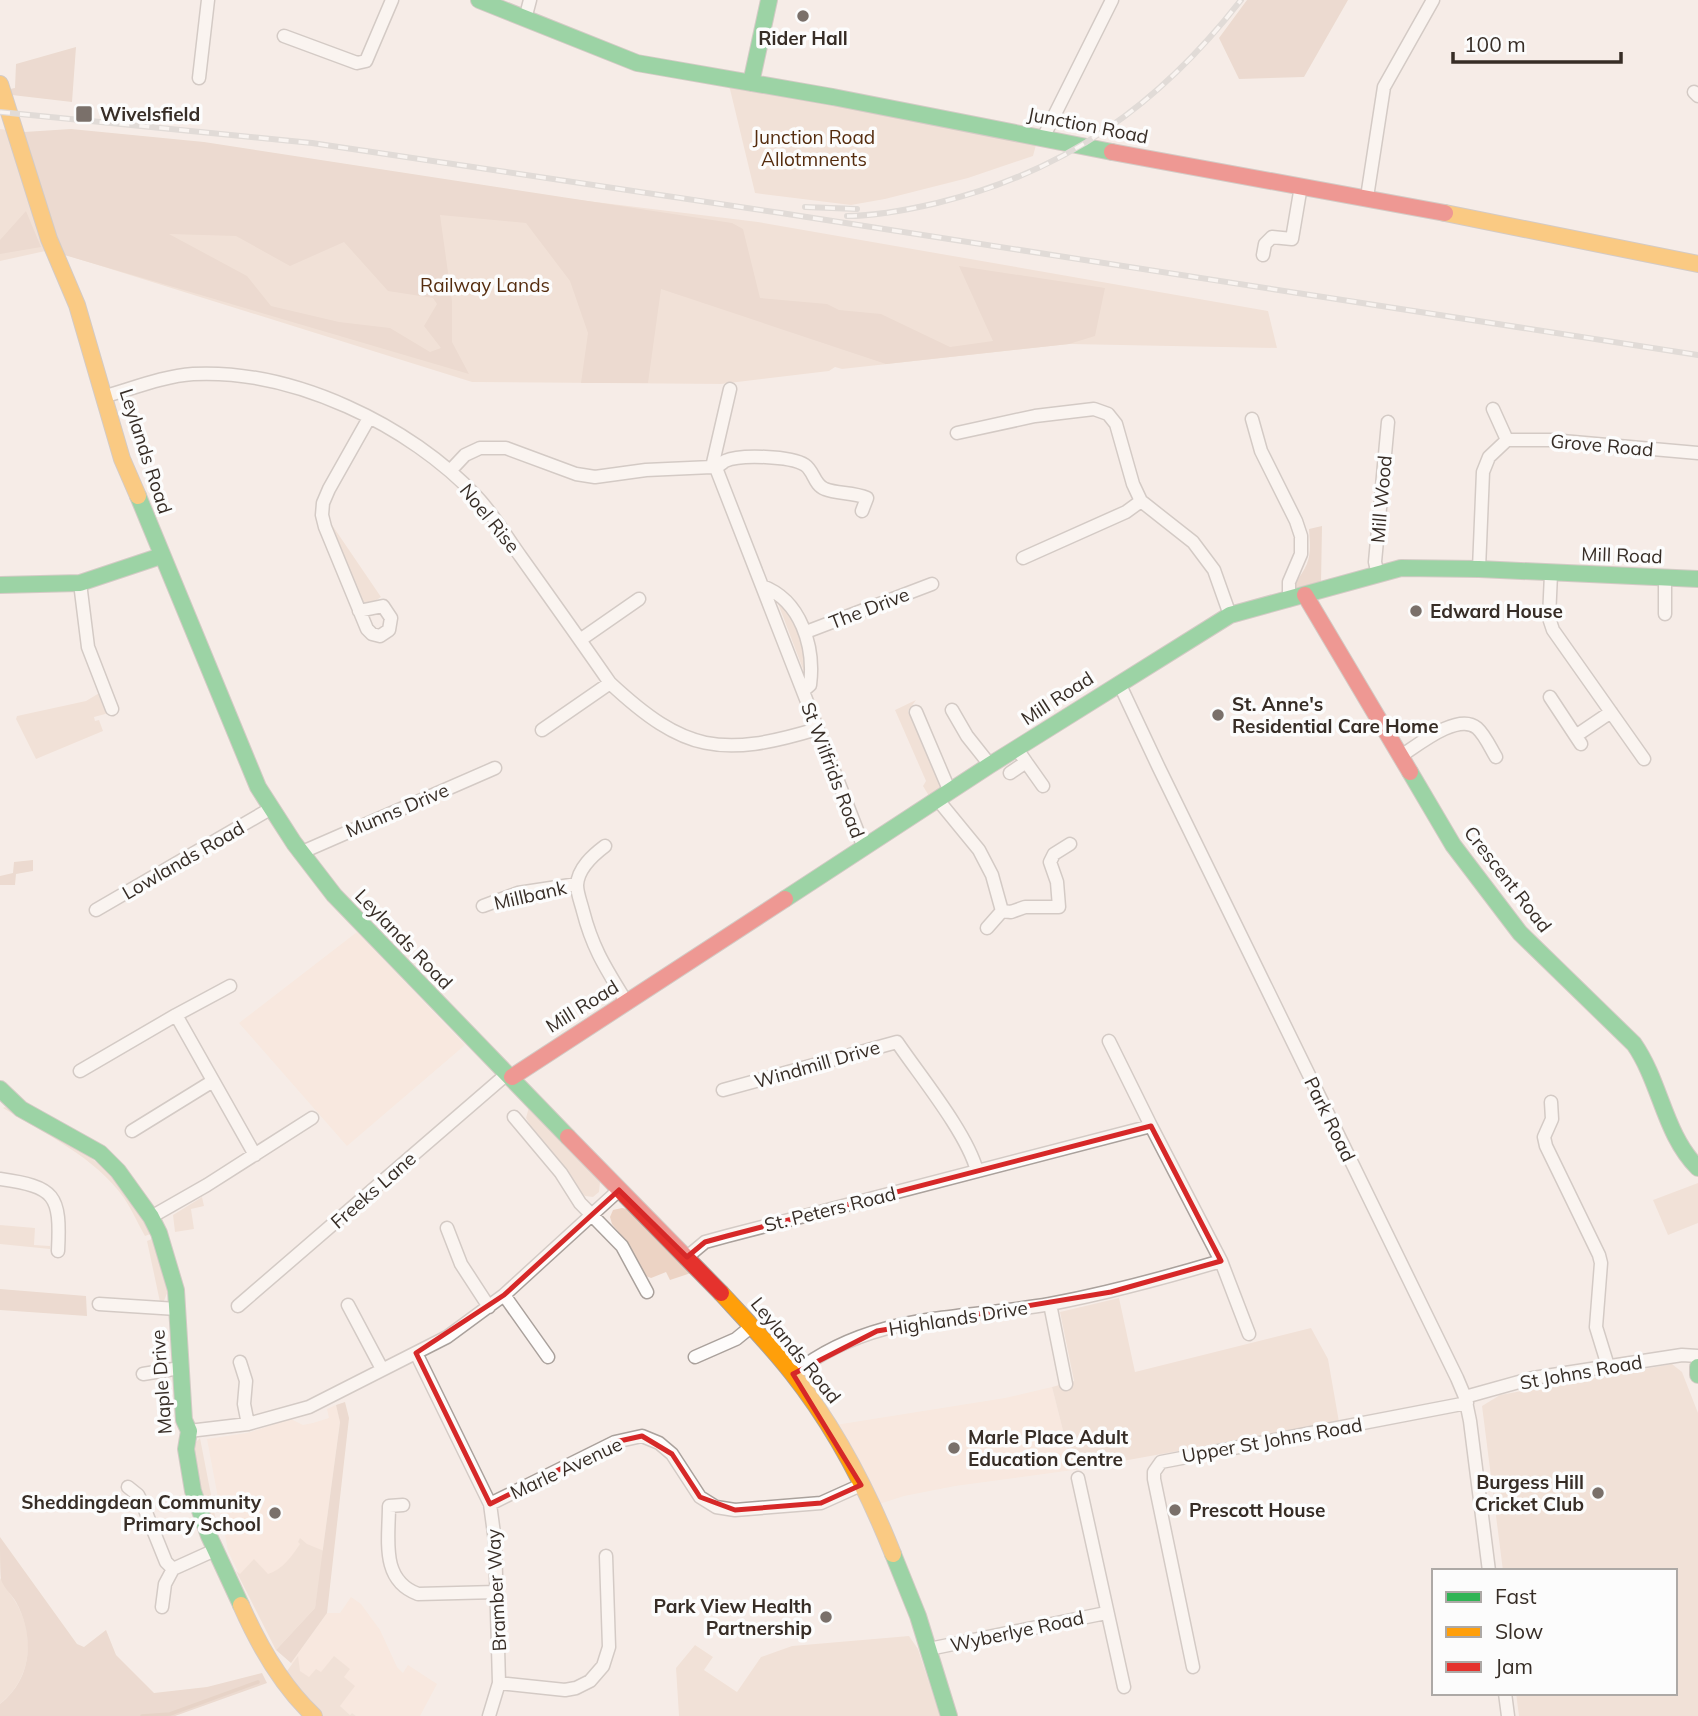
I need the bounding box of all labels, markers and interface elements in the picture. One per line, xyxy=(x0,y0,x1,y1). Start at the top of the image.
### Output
marker: Rider Hall xyxy=(795,8,811,24)
scale bar xyxy=(1453,21,1621,65)
place label: Rider Hall xyxy=(758,26,848,50)
text: 100 m xyxy=(1464,31,1526,57)
place label: Wivelsfield xyxy=(100,102,200,126)
street label: Junction Road xyxy=(1026,102,1150,148)
marker: Wivelsfield xyxy=(74,104,94,124)
park label: Junction Road Allotmnents xyxy=(753,125,875,171)
park label: Railway Lands xyxy=(420,273,550,297)
street label: Leylands Road xyxy=(115,385,177,517)
street label: Grove Road xyxy=(1550,429,1654,461)
street label: Mill Wood xyxy=(1365,454,1397,544)
street label: Noel Rise xyxy=(455,478,525,558)
street label: Mill Road xyxy=(1581,542,1663,568)
street label: The Drive xyxy=(826,582,912,634)
place label: Edward House xyxy=(1430,599,1563,623)
marker: Edward House xyxy=(1408,603,1424,619)
street label: Mill Road xyxy=(1016,666,1098,730)
place label: St. Anne's Residential Care Home xyxy=(1232,692,1439,738)
street label: St Wilfrids Road xyxy=(796,699,870,841)
marker: St. Anne's Residential Care Home xyxy=(1210,707,1226,723)
street label: Munns Drive xyxy=(342,777,452,843)
street label: Lowlands Road xyxy=(118,815,248,905)
street label: Crescent Road xyxy=(1459,821,1557,937)
street label: Millbank xyxy=(491,875,569,915)
street label: Leylands Road xyxy=(350,884,458,994)
street label: Mill Road xyxy=(541,974,623,1038)
street label: Windmill Drive xyxy=(752,1035,882,1093)
street label: Park Road xyxy=(1299,1073,1361,1165)
street label: Freeks Lane xyxy=(325,1146,421,1234)
street label: St. Peters Road xyxy=(762,1181,898,1237)
street label: Leylands Road xyxy=(746,1292,846,1408)
street label: Highlands Drive xyxy=(887,1295,1029,1341)
street label: Maple Drive xyxy=(145,1329,177,1435)
street label: St Johns Road xyxy=(1518,1349,1644,1395)
street label: Upper St Johns Road xyxy=(1180,1412,1364,1468)
place label: Marle Place Adult Education Centre xyxy=(968,1425,1128,1471)
street label: Marle Avenue xyxy=(506,1432,626,1504)
marker: Marle Place Adult Education Centre xyxy=(946,1440,962,1456)
place label: Burgess Hill Cricket Club xyxy=(1475,1470,1584,1516)
marker: Burgess Hill Cricket Club xyxy=(1590,1485,1606,1501)
place label: Sheddingdean Community Primary School xyxy=(21,1490,262,1536)
place label: Prescott House xyxy=(1189,1498,1326,1522)
marker: Prescott House xyxy=(1167,1502,1183,1518)
marker: Sheddingdean Community Primary School xyxy=(267,1505,283,1521)
street label: Bramber Way xyxy=(481,1528,511,1652)
legend xyxy=(1432,1569,1677,1695)
text: Fast xyxy=(1495,1583,1537,1609)
place label: Park View Health Partnership xyxy=(653,1594,812,1640)
street label: Wyberlye Road xyxy=(948,1605,1086,1657)
marker: Park View Health Partnership xyxy=(818,1609,834,1625)
text: Slow xyxy=(1495,1618,1543,1644)
text: Jam xyxy=(1495,1653,1533,1679)

